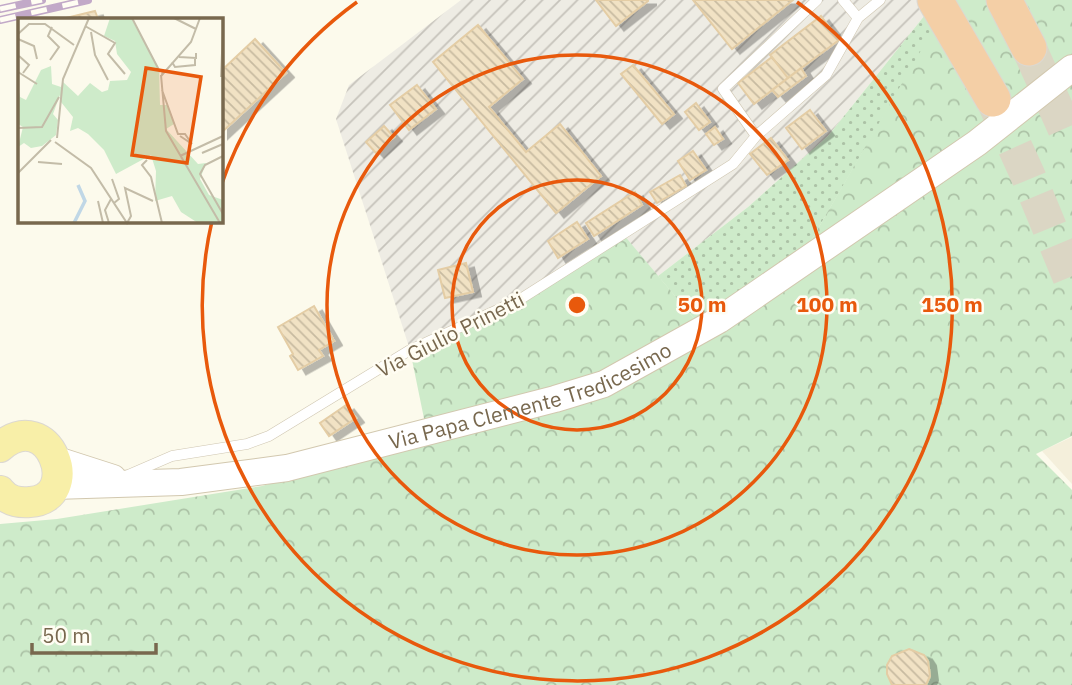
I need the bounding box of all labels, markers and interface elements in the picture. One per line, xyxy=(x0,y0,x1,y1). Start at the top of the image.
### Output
inset map xyxy=(18,18,222,222)
street label: Via Giulio Prinetti xyxy=(371,285,529,383)
text: 50 m xyxy=(678,290,726,318)
text: 100 m xyxy=(796,290,858,318)
text: 150 m xyxy=(921,290,983,318)
centre of rings xyxy=(565,293,589,317)
street label: Via Papa Clemente Tredicesimo xyxy=(385,335,676,455)
scale bar xyxy=(32,612,156,656)
text: 50 m xyxy=(42,621,91,649)

